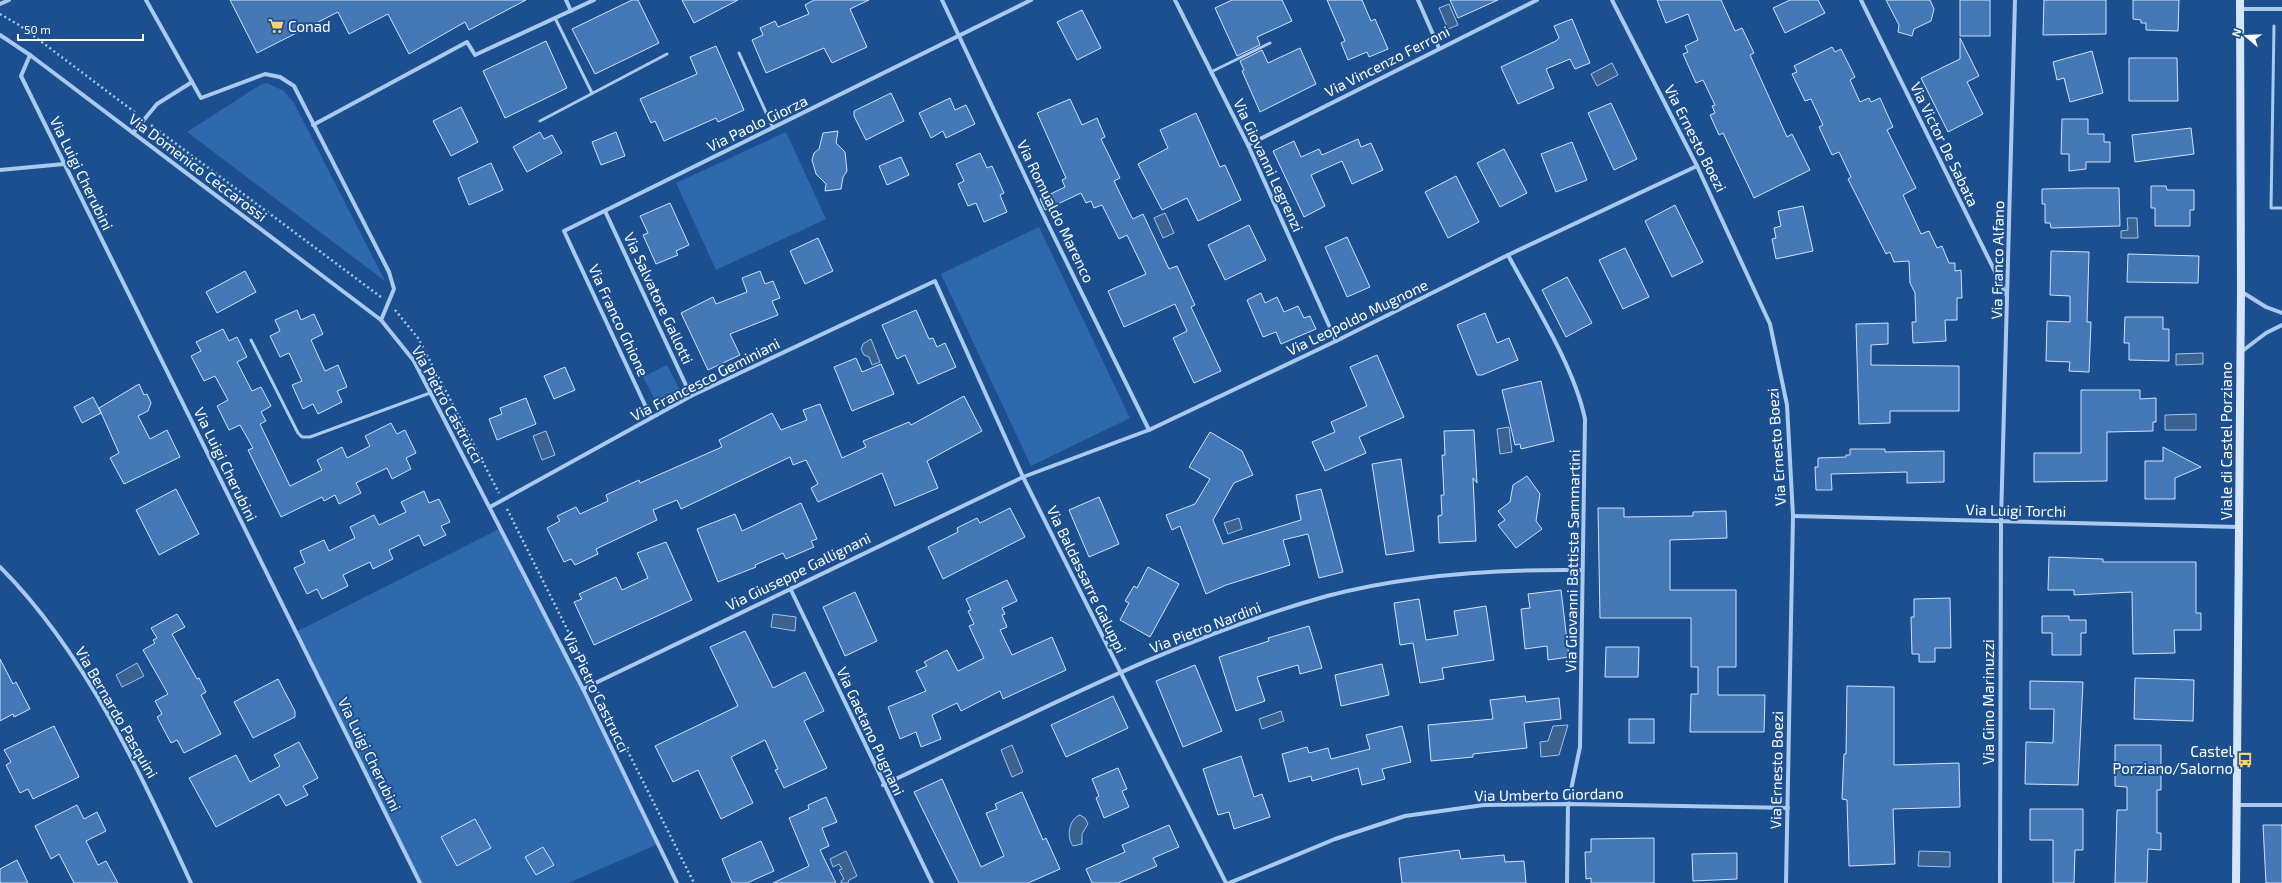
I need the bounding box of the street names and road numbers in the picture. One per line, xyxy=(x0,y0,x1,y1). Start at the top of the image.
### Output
street label: Via Vincenzo Ferroni xyxy=(1322,22,1452,100)
street label: Via Victor De Sabata xyxy=(1907,79,1983,209)
street label: Via Ernesto Boezi xyxy=(1661,81,1731,195)
street label: Via Paolo Giorza xyxy=(704,91,810,155)
street label: Via Giovanni Legrenzi xyxy=(1230,96,1308,234)
street label: Via Domenico Ceccarossi xyxy=(125,109,271,225)
street label: Via Luigi Cherubini xyxy=(47,113,117,233)
street label: Via Romualdo Marenco xyxy=(1014,137,1098,285)
street label: Via Franco Alfano xyxy=(1987,200,2007,320)
street label: Via Salvatore Gallotti xyxy=(621,229,697,367)
street label: Via Franco Ghione xyxy=(585,261,653,379)
street label: Via Leopoldo Mugnone xyxy=(1283,275,1431,359)
street label: Via Francesco Geminiani xyxy=(628,334,782,424)
street label: Via Pietro Castrucci xyxy=(408,342,488,466)
street label: Viale di Castel Porziano xyxy=(2217,362,2235,520)
street label: Via Ernesto Boezi xyxy=(1763,387,1789,507)
street label: Via Luigi Cherubini xyxy=(191,404,261,524)
street label: Via Giovanni Battista Sammartini xyxy=(1561,449,1583,673)
street label: Via Luigi Torchi xyxy=(1966,500,2066,520)
street label: Via Baldassarre Galuppi xyxy=(1043,502,1131,656)
street label: Via Giuseppe Gallignani xyxy=(723,528,873,614)
street label: Via Pietro Nardini xyxy=(1147,597,1263,657)
street label: Via Pietro Castrucci xyxy=(560,629,634,755)
street label: Via Gino Marinuzzi xyxy=(1979,639,1997,765)
street label: Via Bernardo Pasquini xyxy=(72,643,162,781)
street label: Via Gaetano Pugnani xyxy=(833,664,909,798)
street label: Via Luigi Cherubini xyxy=(335,694,405,814)
street label: Via Ernesto Boezi xyxy=(1766,711,1786,829)
street label: Via Umberto Giordano xyxy=(1474,784,1624,804)

